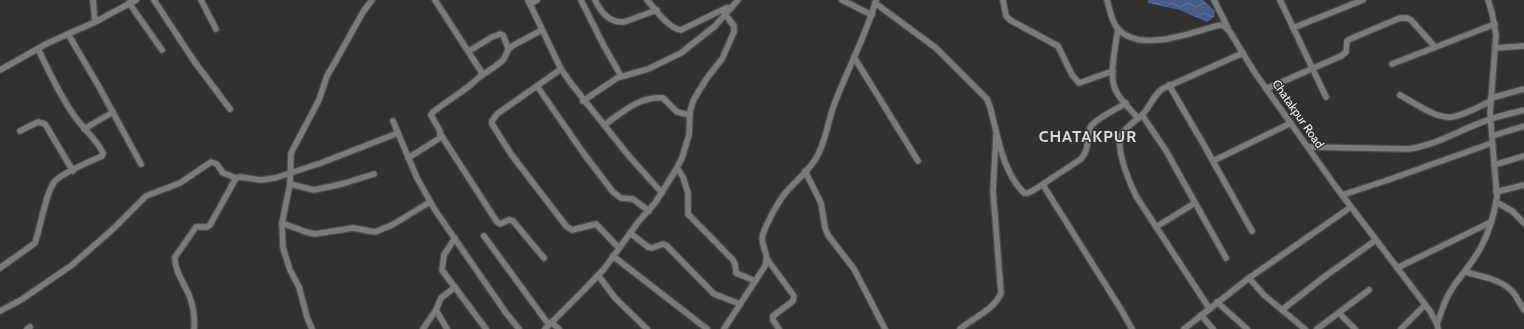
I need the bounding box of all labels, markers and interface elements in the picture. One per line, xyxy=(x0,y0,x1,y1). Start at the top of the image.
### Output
street label: Chatakpur Road xyxy=(1269,77,1328,151)
district label: CHATAKPUR xyxy=(1039,127,1137,146)

